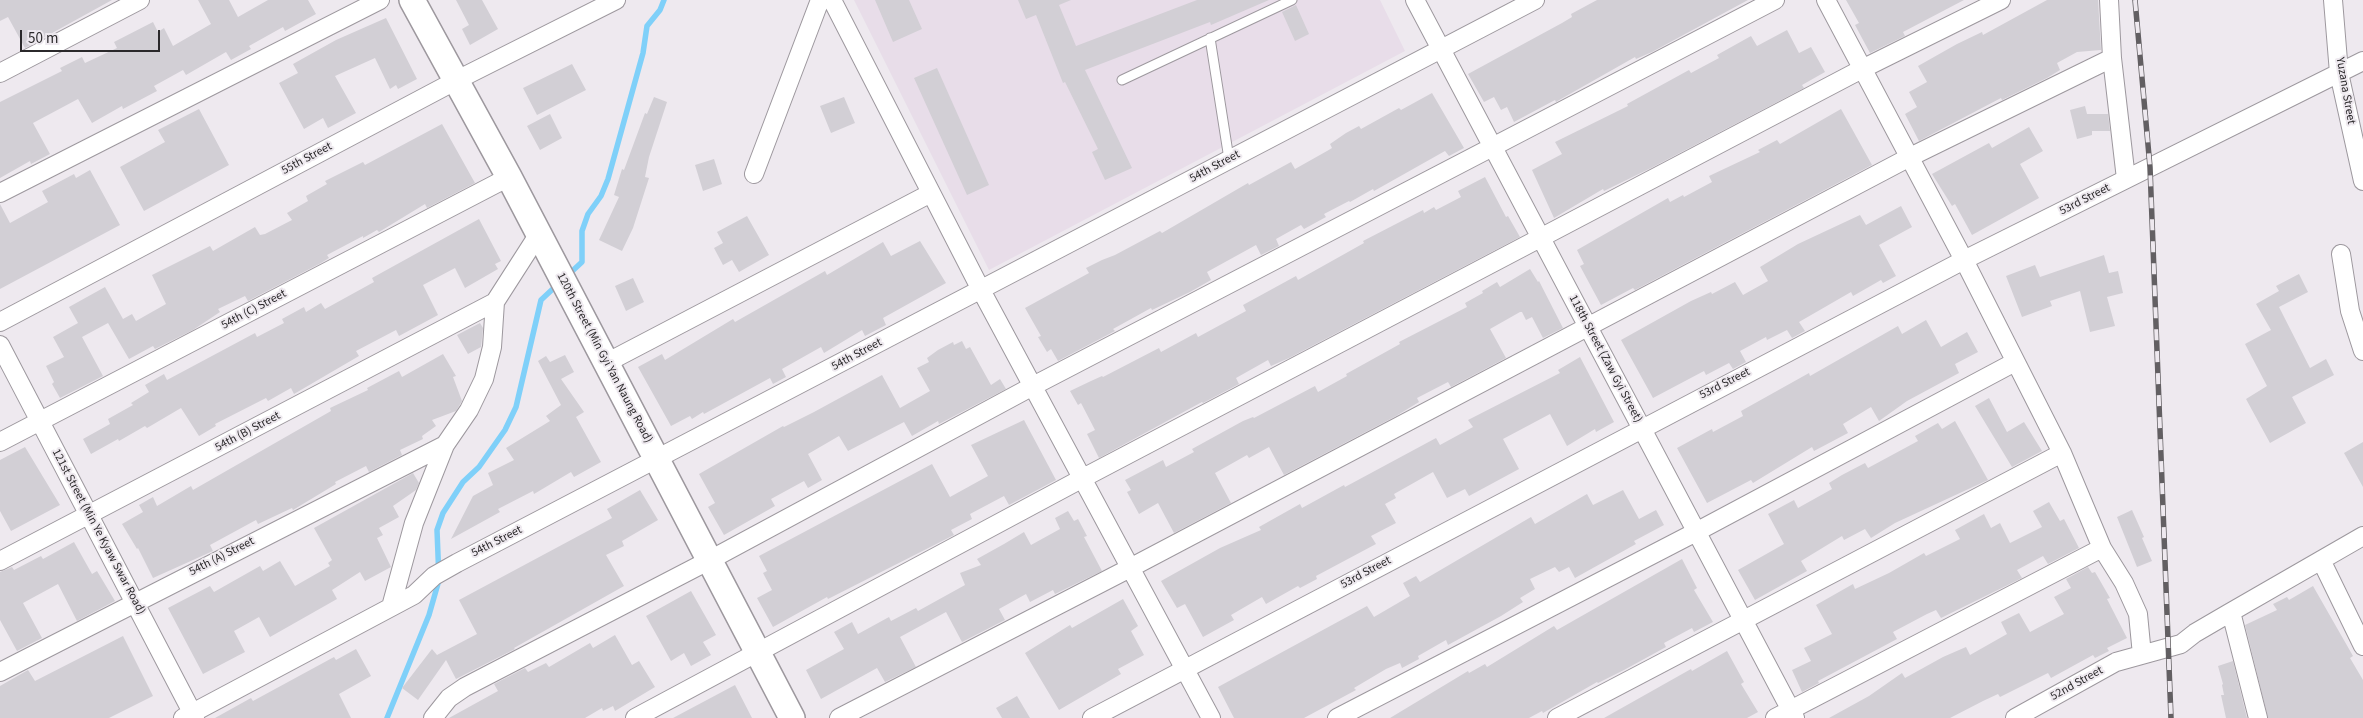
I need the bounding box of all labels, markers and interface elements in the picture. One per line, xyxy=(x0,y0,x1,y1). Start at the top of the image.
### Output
scale bar xyxy=(22,20,162,52)
text: 50 m xyxy=(28,28,58,49)
street label: Yuzana Street xyxy=(2332,56,2358,126)
street label: 55th Street xyxy=(279,140,335,178)
street label: 54th Street xyxy=(1187,148,1243,186)
street label: 53rd Street xyxy=(2057,181,2113,219)
street label: 120th Street (Min Gyi Yan Naung Road) xyxy=(553,270,655,446)
street label: 54th (C) Street xyxy=(219,287,289,333)
street label: 118th Street (Zaw Gyi Street) xyxy=(1565,293,1645,425)
street label: 54th Street xyxy=(829,336,885,374)
street label: 53rd Street xyxy=(1697,365,1753,403)
street label: 54th (B) Street xyxy=(213,409,283,455)
street label: 121st Street (Min Ye Kyaw Swar Road) xyxy=(48,447,148,617)
street label: 54th Street xyxy=(469,523,525,561)
street label: 54th (A) Street xyxy=(187,534,257,580)
street label: 53rd Street xyxy=(1338,554,1394,592)
street label: 52nd Street xyxy=(2048,664,2106,704)

